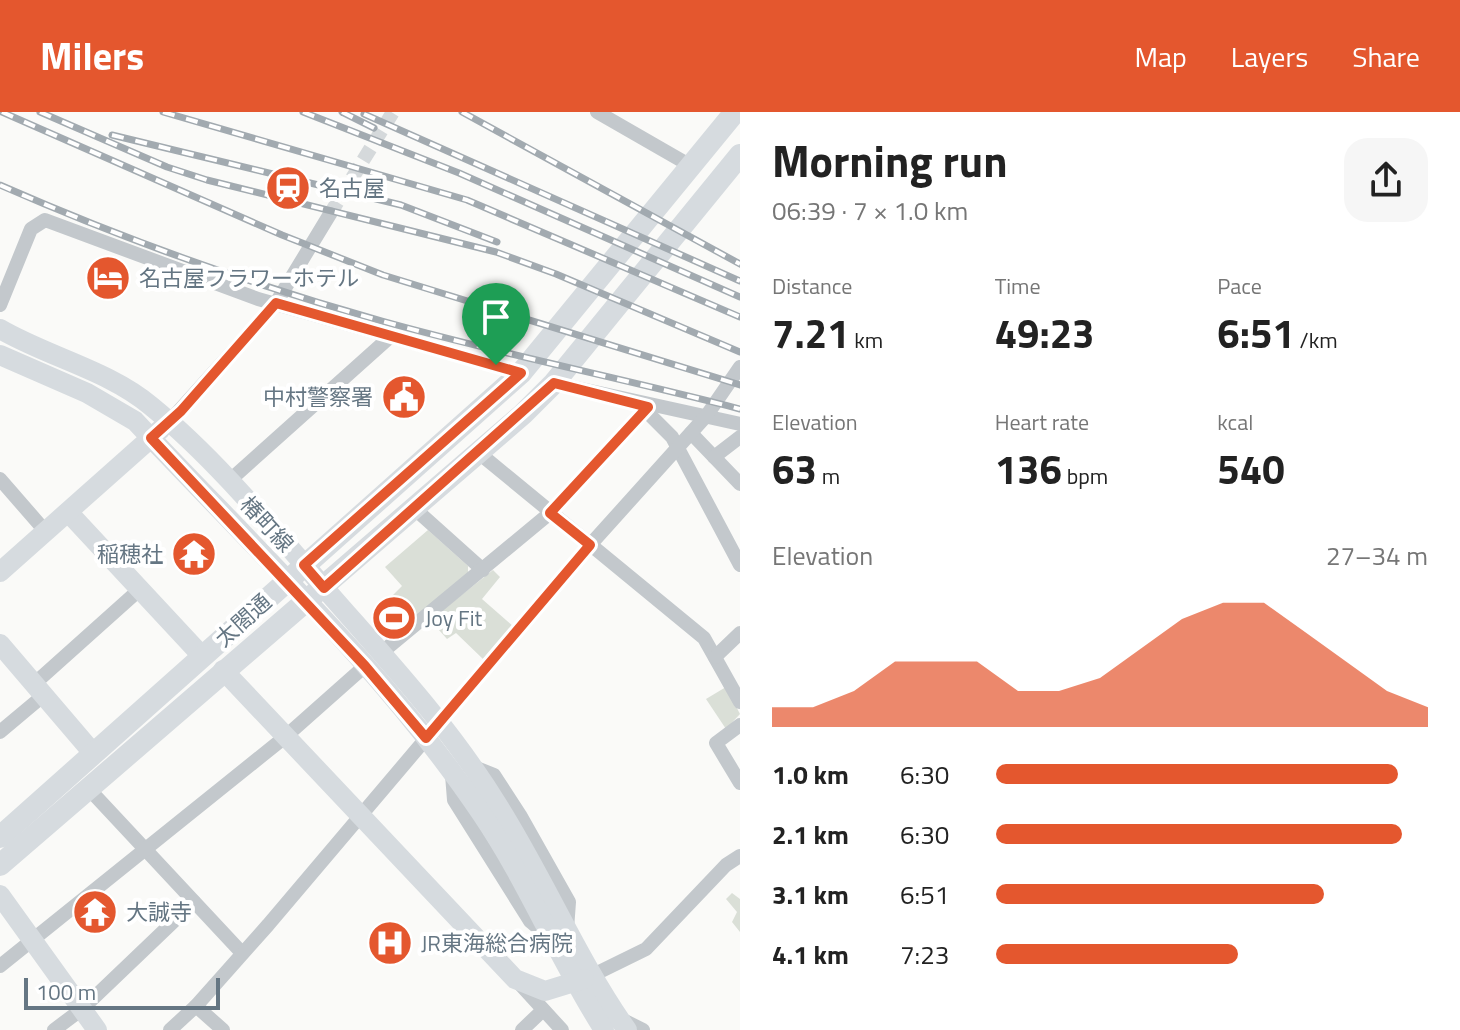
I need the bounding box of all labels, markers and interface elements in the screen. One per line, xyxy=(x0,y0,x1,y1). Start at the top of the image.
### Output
text: Milers xyxy=(40,27,144,85)
text: Map xyxy=(1134,35,1187,78)
text: Layers xyxy=(1231,35,1308,78)
text: Share xyxy=(1352,35,1420,78)
text: Morning run xyxy=(772,127,1008,194)
button: share xyxy=(1344,138,1428,222)
station icon: 名古屋 xyxy=(264,164,312,212)
place label: 名古屋 xyxy=(319,171,385,205)
text: 06:39 · 7 × 1.0 km xyxy=(772,191,968,230)
hotel icon: 名古屋フラワーホテル xyxy=(84,254,132,302)
place label: 名古屋フラワーホテル xyxy=(139,261,359,295)
text: Distance xyxy=(772,269,852,303)
text: Time xyxy=(995,269,1041,303)
text: Pace xyxy=(1217,269,1262,303)
pin xyxy=(462,283,530,365)
icon: arrive xyxy=(474,295,518,339)
text: 7.21 xyxy=(772,303,849,364)
text: 49:23 xyxy=(995,303,1095,364)
text: 6:51 xyxy=(1217,303,1295,364)
text: km xyxy=(849,323,883,357)
text: /km xyxy=(1295,323,1338,357)
public building icon: 中村警察署 xyxy=(380,373,428,421)
place label: 中村警察署 xyxy=(263,380,373,414)
text: Elevation xyxy=(772,405,858,439)
text: Heart rate xyxy=(995,405,1089,439)
text: kcal xyxy=(1217,405,1253,439)
text: 63 xyxy=(772,439,817,500)
text: 136 xyxy=(995,439,1062,500)
text: 540 xyxy=(1217,439,1285,500)
text: m xyxy=(817,459,840,493)
text: bpm xyxy=(1062,459,1108,493)
street label: 椿町線 xyxy=(232,488,302,560)
temple icon: 稲穂社 xyxy=(170,530,218,578)
text: Elevation xyxy=(772,536,873,575)
text: 27–34 m xyxy=(1326,536,1428,575)
place label: 稲穂社 xyxy=(97,537,163,571)
street label: 太閤通 xyxy=(207,585,279,655)
sports icon: Joy Fit xyxy=(370,594,418,642)
place label: Joy Fit xyxy=(425,601,483,635)
text: 1.0 km xyxy=(772,755,849,794)
text: 6:30 xyxy=(900,755,949,794)
text: 2.1 km xyxy=(772,815,849,854)
text: 6:30 xyxy=(900,815,949,854)
text: 3.1 km xyxy=(772,875,849,914)
text: 6:51 xyxy=(900,875,949,914)
temple icon: 大誠寺 xyxy=(71,888,119,936)
place label: 大誠寺 xyxy=(126,895,192,929)
hospital icon: JR東海総合病院 xyxy=(366,919,414,967)
place label: JR東海総合病院 xyxy=(421,926,573,960)
text: 4.1 km xyxy=(772,935,849,974)
text: 7:23 xyxy=(900,935,949,974)
scale bar xyxy=(24,974,220,1010)
text: 100 m xyxy=(36,975,96,1009)

